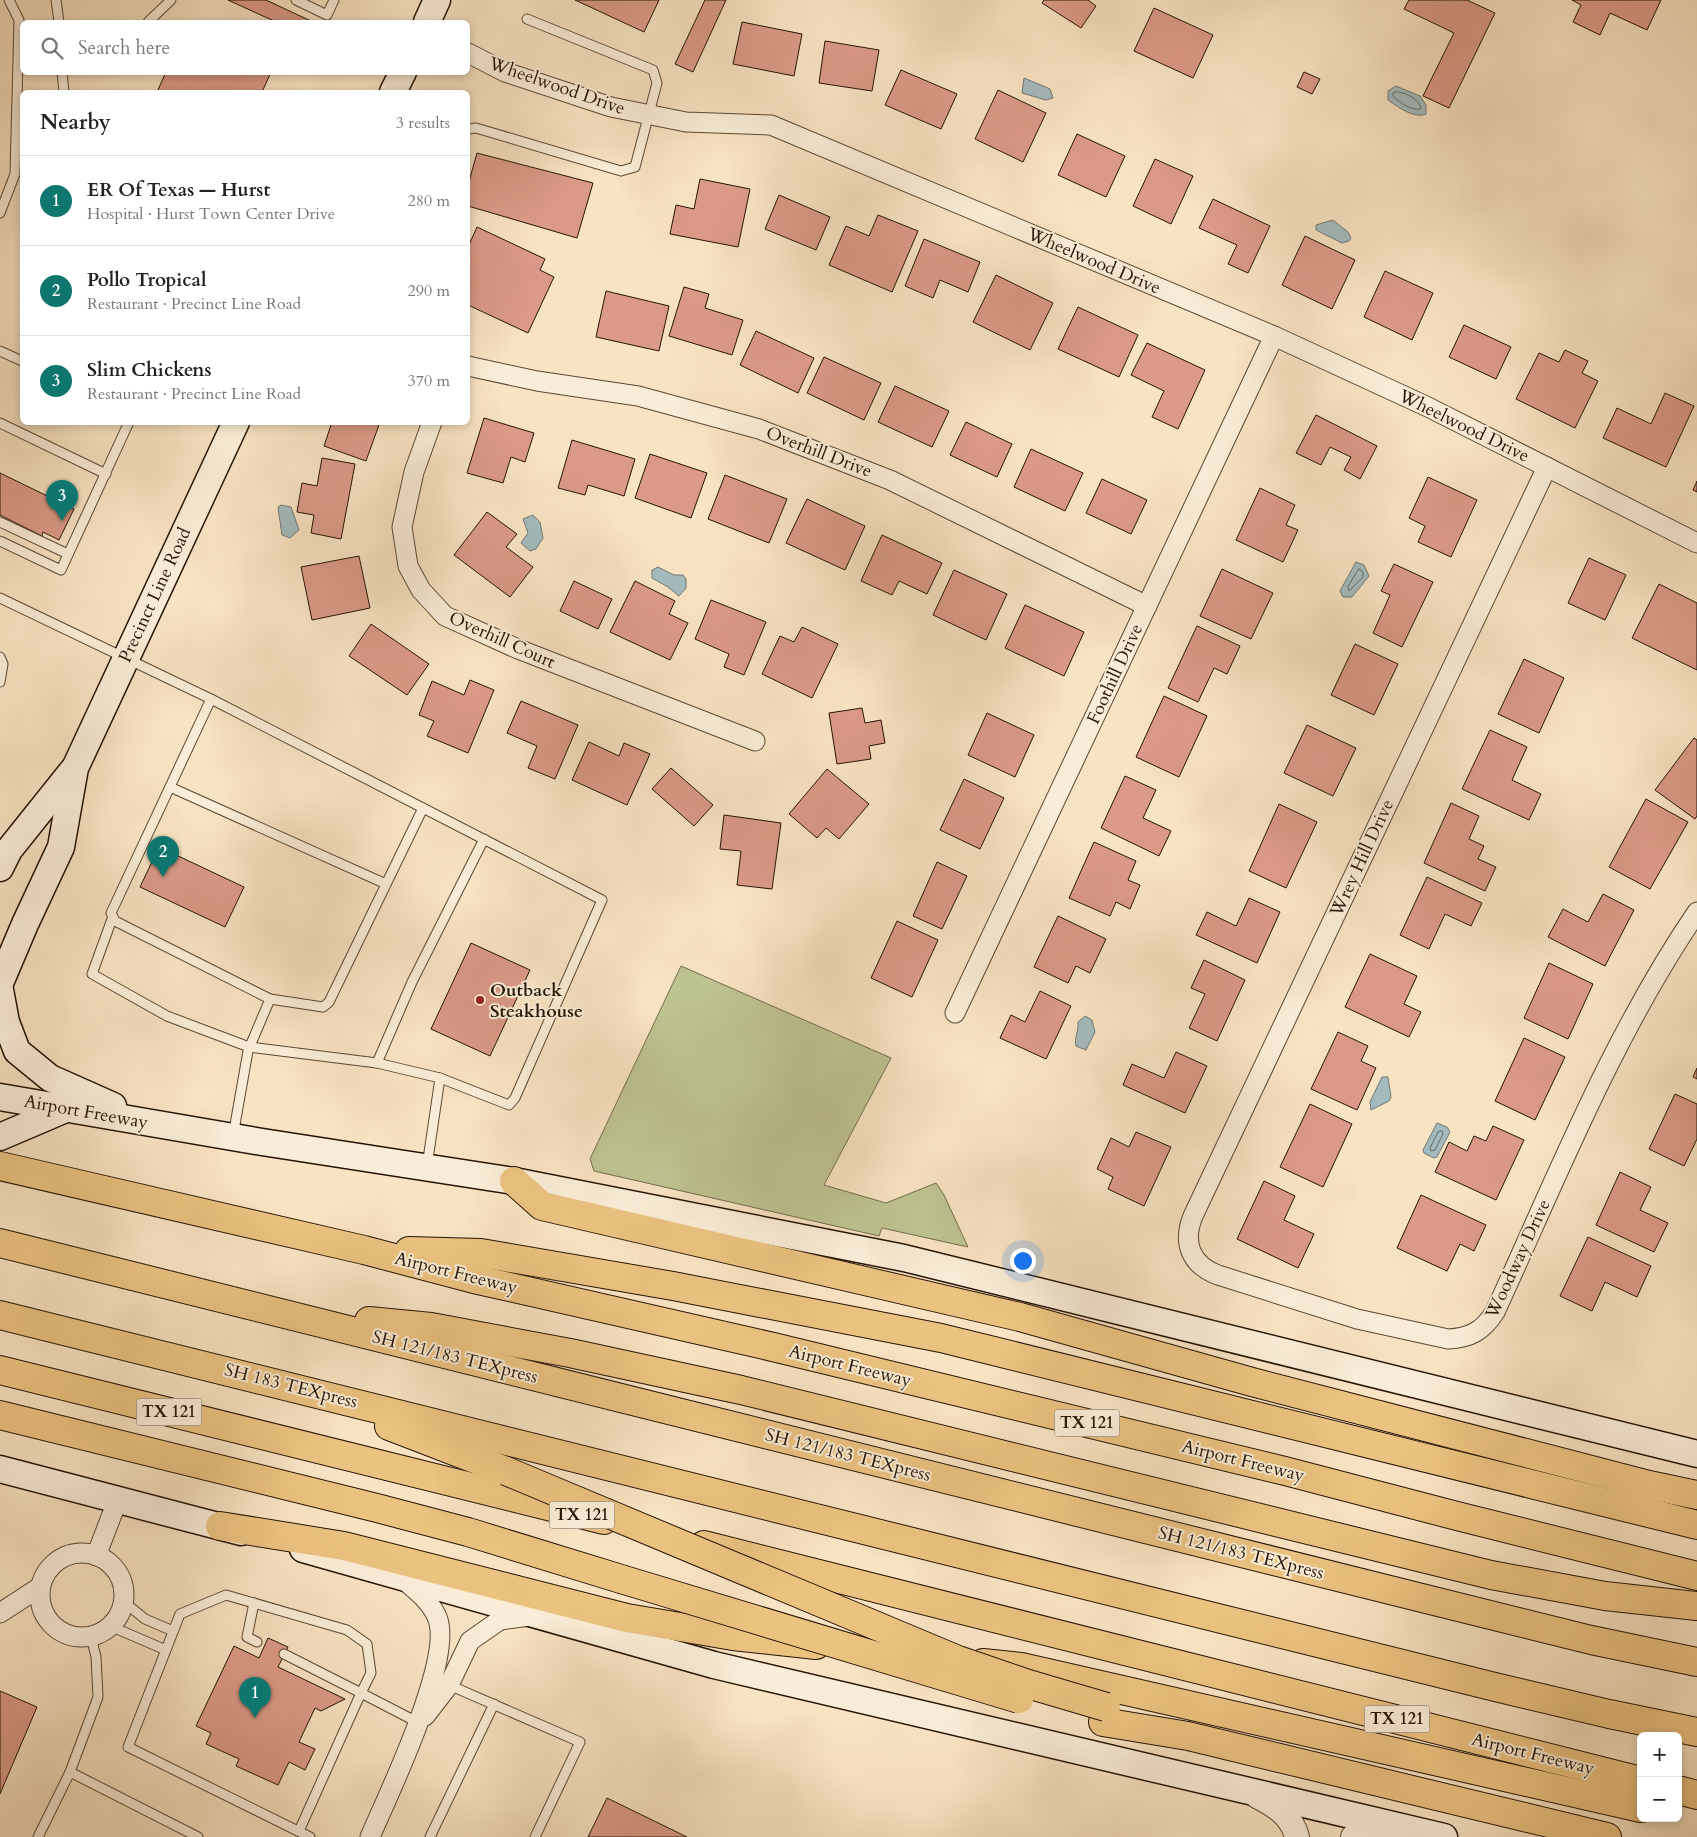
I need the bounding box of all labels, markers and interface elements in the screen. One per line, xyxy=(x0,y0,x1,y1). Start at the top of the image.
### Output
search box xyxy=(20,20,470,75)
icon: search xyxy=(38,34,66,62)
text: Search here xyxy=(78,35,170,61)
street label: Wheelwood Drive xyxy=(485,51,628,121)
text: Nearby xyxy=(40,108,111,137)
text: 3 results xyxy=(396,112,450,134)
text: ER Of Texas — Hurst xyxy=(87,177,270,203)
text: 1 xyxy=(52,190,60,212)
text: 280 m xyxy=(408,190,450,212)
text: Hospital · Hurst Town Center Drive xyxy=(87,203,335,225)
street label: Wheelwood Drive xyxy=(1023,221,1164,300)
text: Pollo Tropical xyxy=(87,267,206,293)
text: 2 xyxy=(52,280,60,302)
text: 290 m xyxy=(408,280,450,302)
text: Restaurant · Precinct Line Road xyxy=(87,293,301,315)
text: Slim Chickens xyxy=(87,357,212,383)
text: 3 xyxy=(52,370,60,392)
text: 370 m xyxy=(408,370,450,392)
text: Restaurant · Precinct Line Road xyxy=(87,383,301,405)
street label: Wheelwood Drive xyxy=(1394,383,1534,468)
street label: Overhill Drive xyxy=(762,420,876,484)
pin: 3 xyxy=(46,480,78,521)
street label: Precinct Line Road xyxy=(113,523,197,667)
street label: Overhill Court xyxy=(445,605,559,675)
street label: Foothill Drive xyxy=(1081,620,1149,728)
street label: Wrey Hill Drive xyxy=(1323,795,1400,922)
pin: 2 xyxy=(147,836,179,877)
place label: Outback Steakhouse xyxy=(490,978,583,1024)
marker: Outback Steakhouse xyxy=(474,994,486,1006)
street label: Airport Freeway xyxy=(22,1089,151,1135)
street label: Woodway Drive xyxy=(1479,1195,1557,1324)
street label: Airport Freeway xyxy=(392,1246,520,1300)
your location xyxy=(1010,1248,1036,1274)
street label: SH 121/183 TEXpress xyxy=(370,1324,540,1390)
street label: Airport Freeway xyxy=(786,1339,914,1393)
street label: SH 183 TEXpress xyxy=(222,1357,360,1415)
road number: TX 121 xyxy=(136,1398,202,1425)
road number: TX 121 xyxy=(1054,1410,1120,1436)
street label: SH 121/183 TEXpress xyxy=(763,1422,933,1488)
street label: Airport Freeway xyxy=(1179,1434,1307,1488)
road number: TX 121 xyxy=(550,1502,614,1528)
street label: SH 121/183 TEXpress xyxy=(1156,1520,1326,1586)
pin: 1 xyxy=(239,1677,271,1718)
road number: TX 121 xyxy=(1364,1706,1430,1732)
street label: Airport Freeway xyxy=(1469,1727,1597,1781)
map controls xyxy=(1637,1732,1682,1822)
button: + xyxy=(1637,1732,1682,1777)
button: − xyxy=(1637,1777,1682,1822)

